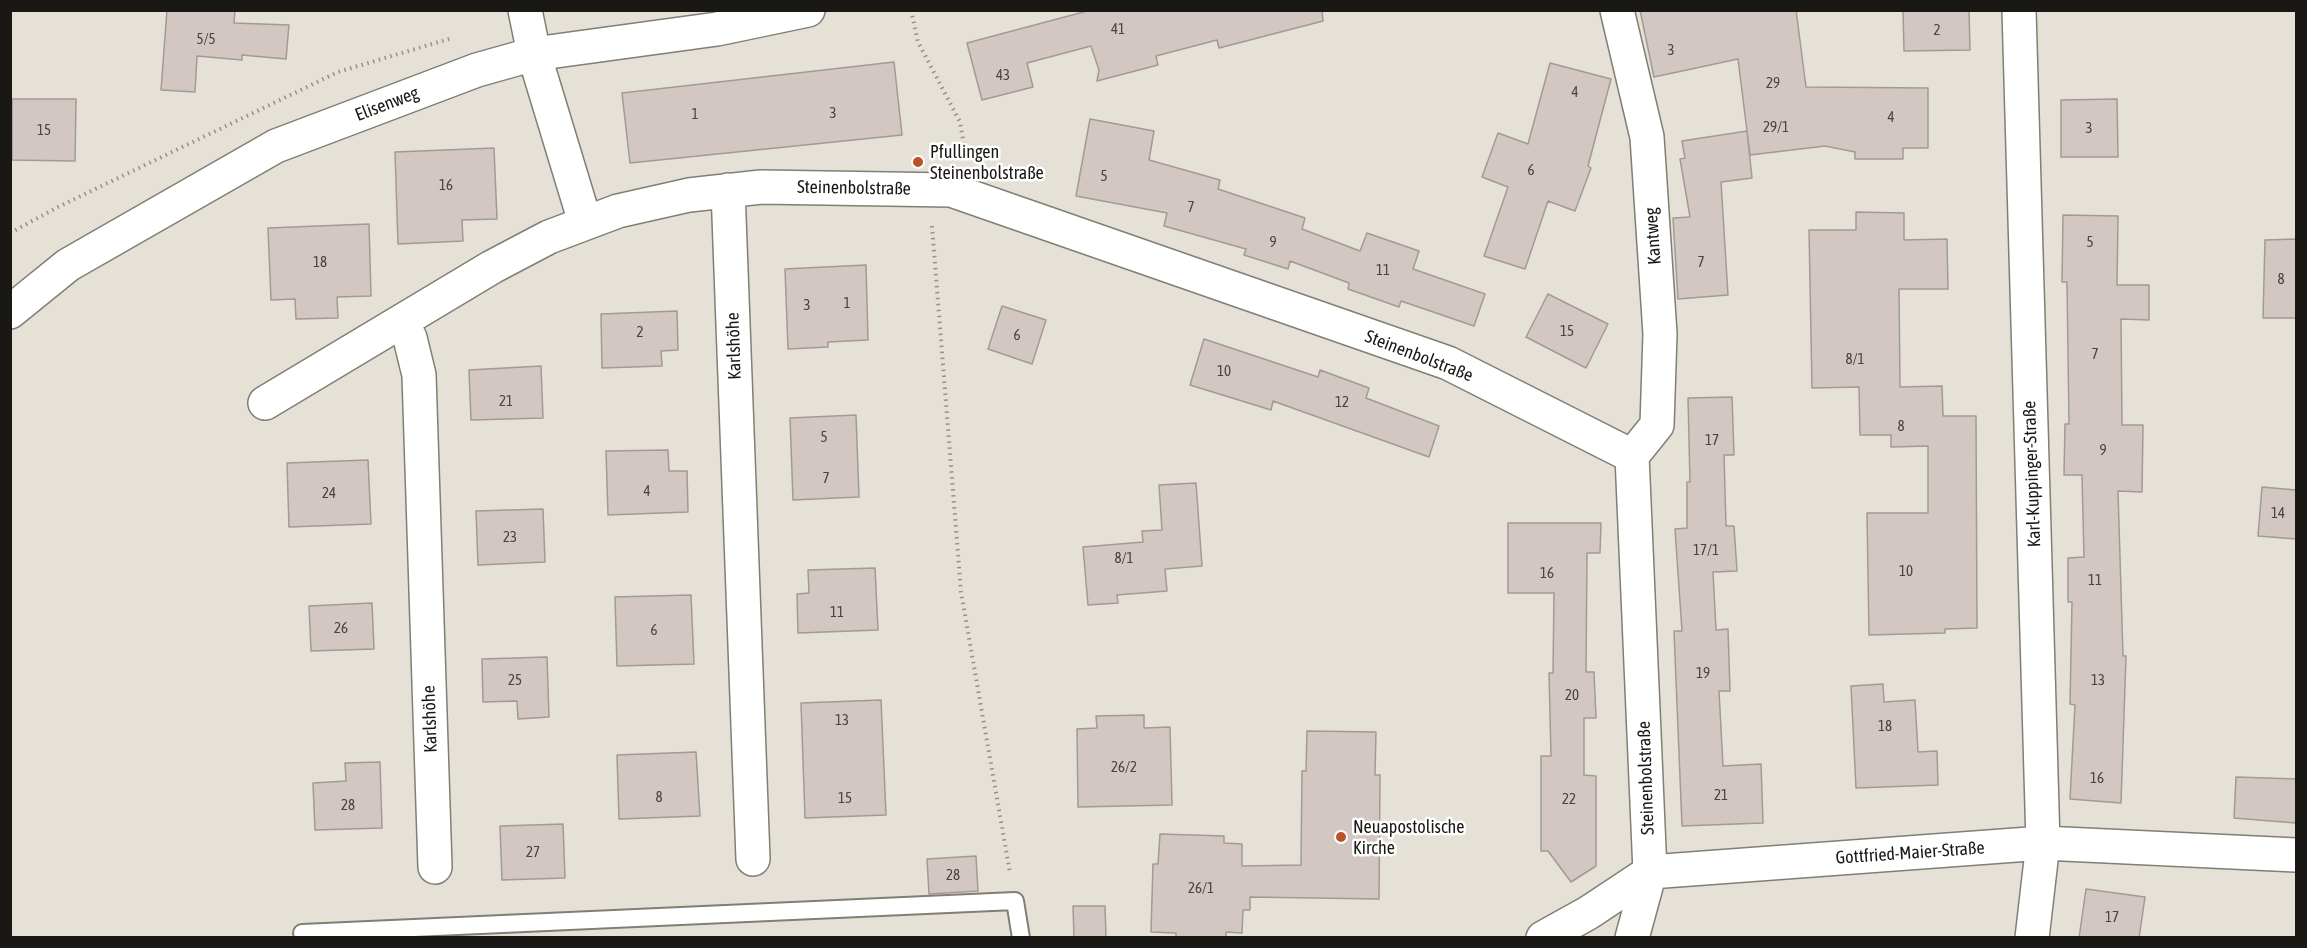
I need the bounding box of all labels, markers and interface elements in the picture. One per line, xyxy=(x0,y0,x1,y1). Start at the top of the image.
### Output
house number: 41 xyxy=(1111,20,1125,38)
house number: 2 xyxy=(1933,21,1941,39)
house number: 5/5 xyxy=(196,30,216,48)
house number: 3 xyxy=(1667,41,1675,59)
house number: 43 xyxy=(996,66,1010,84)
house number: 29 xyxy=(1766,74,1780,92)
street label: Elisenweg xyxy=(352,82,422,126)
house number: 4 xyxy=(1571,83,1579,101)
house number: 3 xyxy=(829,104,837,122)
house number: 1 xyxy=(691,105,699,123)
house number: 4 xyxy=(1887,108,1895,126)
house number: 29/1 xyxy=(1763,118,1789,136)
house number: 3 xyxy=(2085,119,2093,137)
house number: 15 xyxy=(37,121,51,139)
place label: Pfullingen Steinenbolstraße xyxy=(930,141,1044,184)
marker: Pfullingen Steinenbolstraße xyxy=(911,155,925,169)
house number: 6 xyxy=(1527,161,1535,179)
house number: 5 xyxy=(1100,167,1108,185)
house number: 16 xyxy=(439,176,453,194)
street label: Steinenbolstraße xyxy=(797,176,911,200)
house number: 7 xyxy=(1187,198,1195,216)
street label: Kantweg xyxy=(1640,207,1666,265)
house number: 9 xyxy=(1269,233,1277,251)
house number: 5 xyxy=(2086,233,2094,251)
house number: 18 xyxy=(313,253,327,271)
house number: 7 xyxy=(1697,253,1705,271)
house number: 11 xyxy=(1376,261,1390,279)
house number: 8 xyxy=(2277,270,2285,288)
house number: 1 xyxy=(843,294,851,312)
house number: 3 xyxy=(803,296,811,314)
street label: Karlshöhe xyxy=(722,312,746,380)
house number: 15 xyxy=(1560,322,1574,340)
house number: 2 xyxy=(636,323,644,341)
house number: 6 xyxy=(1013,326,1021,344)
street label: Steinenbolstraße xyxy=(1362,326,1476,386)
house number: 7 xyxy=(2091,345,2099,363)
house number: 8/1 xyxy=(1845,350,1865,368)
house number: 10 xyxy=(1217,362,1231,380)
house number: 21 xyxy=(499,392,513,410)
house number: 12 xyxy=(1335,393,1349,411)
street label: Karl-Kuppinger-Straße xyxy=(2019,400,2045,548)
house number: 8 xyxy=(1897,417,1905,435)
house number: 5 xyxy=(820,428,828,446)
house number: 17 xyxy=(1705,431,1719,449)
house number: 9 xyxy=(2099,441,2107,459)
house number: 7 xyxy=(822,469,830,487)
house number: 4 xyxy=(643,482,651,500)
house number: 24 xyxy=(322,484,336,502)
house number: 14 xyxy=(2271,504,2285,522)
house number: 23 xyxy=(503,528,517,546)
house number: 17/1 xyxy=(1693,541,1719,559)
house number: 8/1 xyxy=(1114,549,1134,567)
house number: 10 xyxy=(1899,562,1913,580)
house number: 16 xyxy=(1540,564,1554,582)
house number: 11 xyxy=(2088,571,2102,589)
house number: 11 xyxy=(830,603,844,621)
house number: 26 xyxy=(334,619,348,637)
house number: 6 xyxy=(650,621,658,639)
house number: 19 xyxy=(1696,664,1710,682)
house number: 25 xyxy=(508,671,522,689)
house number: 13 xyxy=(2091,671,2105,689)
street label: Karlshöhe xyxy=(418,685,442,753)
house number: 20 xyxy=(1565,686,1579,704)
house number: 13 xyxy=(835,711,849,729)
house number: 18 xyxy=(1878,717,1892,735)
street label: Steinenbolstraße xyxy=(1633,721,1659,835)
house number: 26/2 xyxy=(1111,758,1137,776)
house number: 16 xyxy=(2090,769,2104,787)
house number: 21 xyxy=(1714,786,1728,804)
house number: 8 xyxy=(655,788,663,806)
house number: 15 xyxy=(838,789,852,807)
house number: 22 xyxy=(1562,790,1576,808)
house number: 28 xyxy=(341,796,355,814)
place label: Neuapostolische Kirche xyxy=(1353,816,1464,858)
marker: Neuapostolische Kirche xyxy=(1334,830,1348,844)
street label: Gottfried-Maier-Straße xyxy=(1835,837,1985,869)
house number: 27 xyxy=(526,843,540,861)
house number: 28 xyxy=(946,866,960,884)
house number: 26/1 xyxy=(1188,879,1214,897)
house number: 17 xyxy=(2105,908,2119,926)

